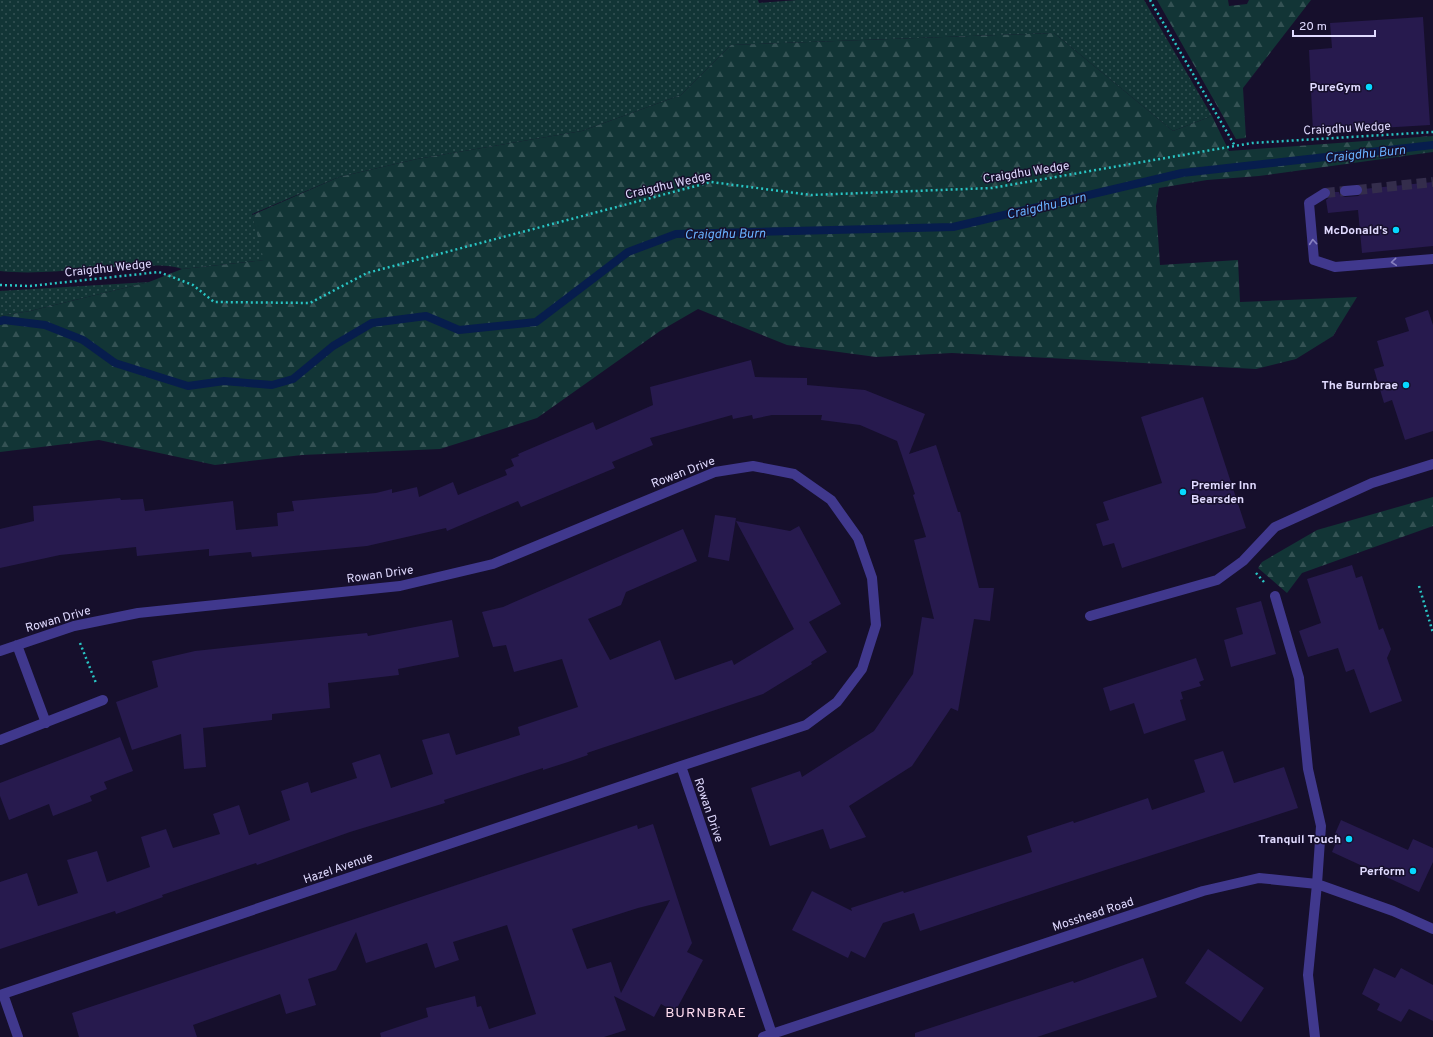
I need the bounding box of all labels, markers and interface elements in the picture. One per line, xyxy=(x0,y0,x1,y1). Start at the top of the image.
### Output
scale bar xyxy=(1293,12,1375,38)
text: 20 m xyxy=(1299,19,1327,35)
place label: PureGym xyxy=(1310,80,1361,96)
marker: PureGym xyxy=(1364,82,1374,92)
street label: Craigdhu Wedge xyxy=(1303,119,1391,139)
water label: Craigdhu Burn xyxy=(1324,143,1406,167)
street label: Craigdhu Wedge xyxy=(982,158,1071,188)
street label: Craigdhu Wedge xyxy=(624,168,713,204)
water label: Craigdhu Burn xyxy=(1005,190,1088,224)
place label: McDonald's xyxy=(1324,223,1388,239)
marker: McDonald's xyxy=(1391,225,1401,235)
water label: Craigdhu Burn xyxy=(684,226,766,244)
one-way arrow xyxy=(1309,239,1318,245)
street label: Craigdhu Wedge xyxy=(64,256,152,282)
one-way arrow xyxy=(1391,257,1397,266)
place label: The Burnbrae xyxy=(1321,378,1398,394)
marker: The Burnbrae xyxy=(1401,380,1411,390)
street label: Rowan Drive xyxy=(649,453,718,492)
place label: Premier Inn Bearsden xyxy=(1191,478,1257,508)
marker: Premier Inn Bearsden xyxy=(1178,487,1188,497)
street label: Rowan Drive xyxy=(346,562,415,588)
street label: Rowan Drive xyxy=(24,603,93,637)
street label: Rowan Drive xyxy=(690,776,727,845)
place label: Tranquil Touch xyxy=(1258,832,1341,848)
marker: Tranquil Touch xyxy=(1344,834,1354,844)
street label: Hazel Avenue xyxy=(302,850,375,888)
place label: Perform xyxy=(1360,864,1405,880)
marker: Perform xyxy=(1408,866,1418,876)
street label: Mosshead Road xyxy=(1051,894,1136,936)
district label: BURNBRAE xyxy=(665,1005,747,1022)

